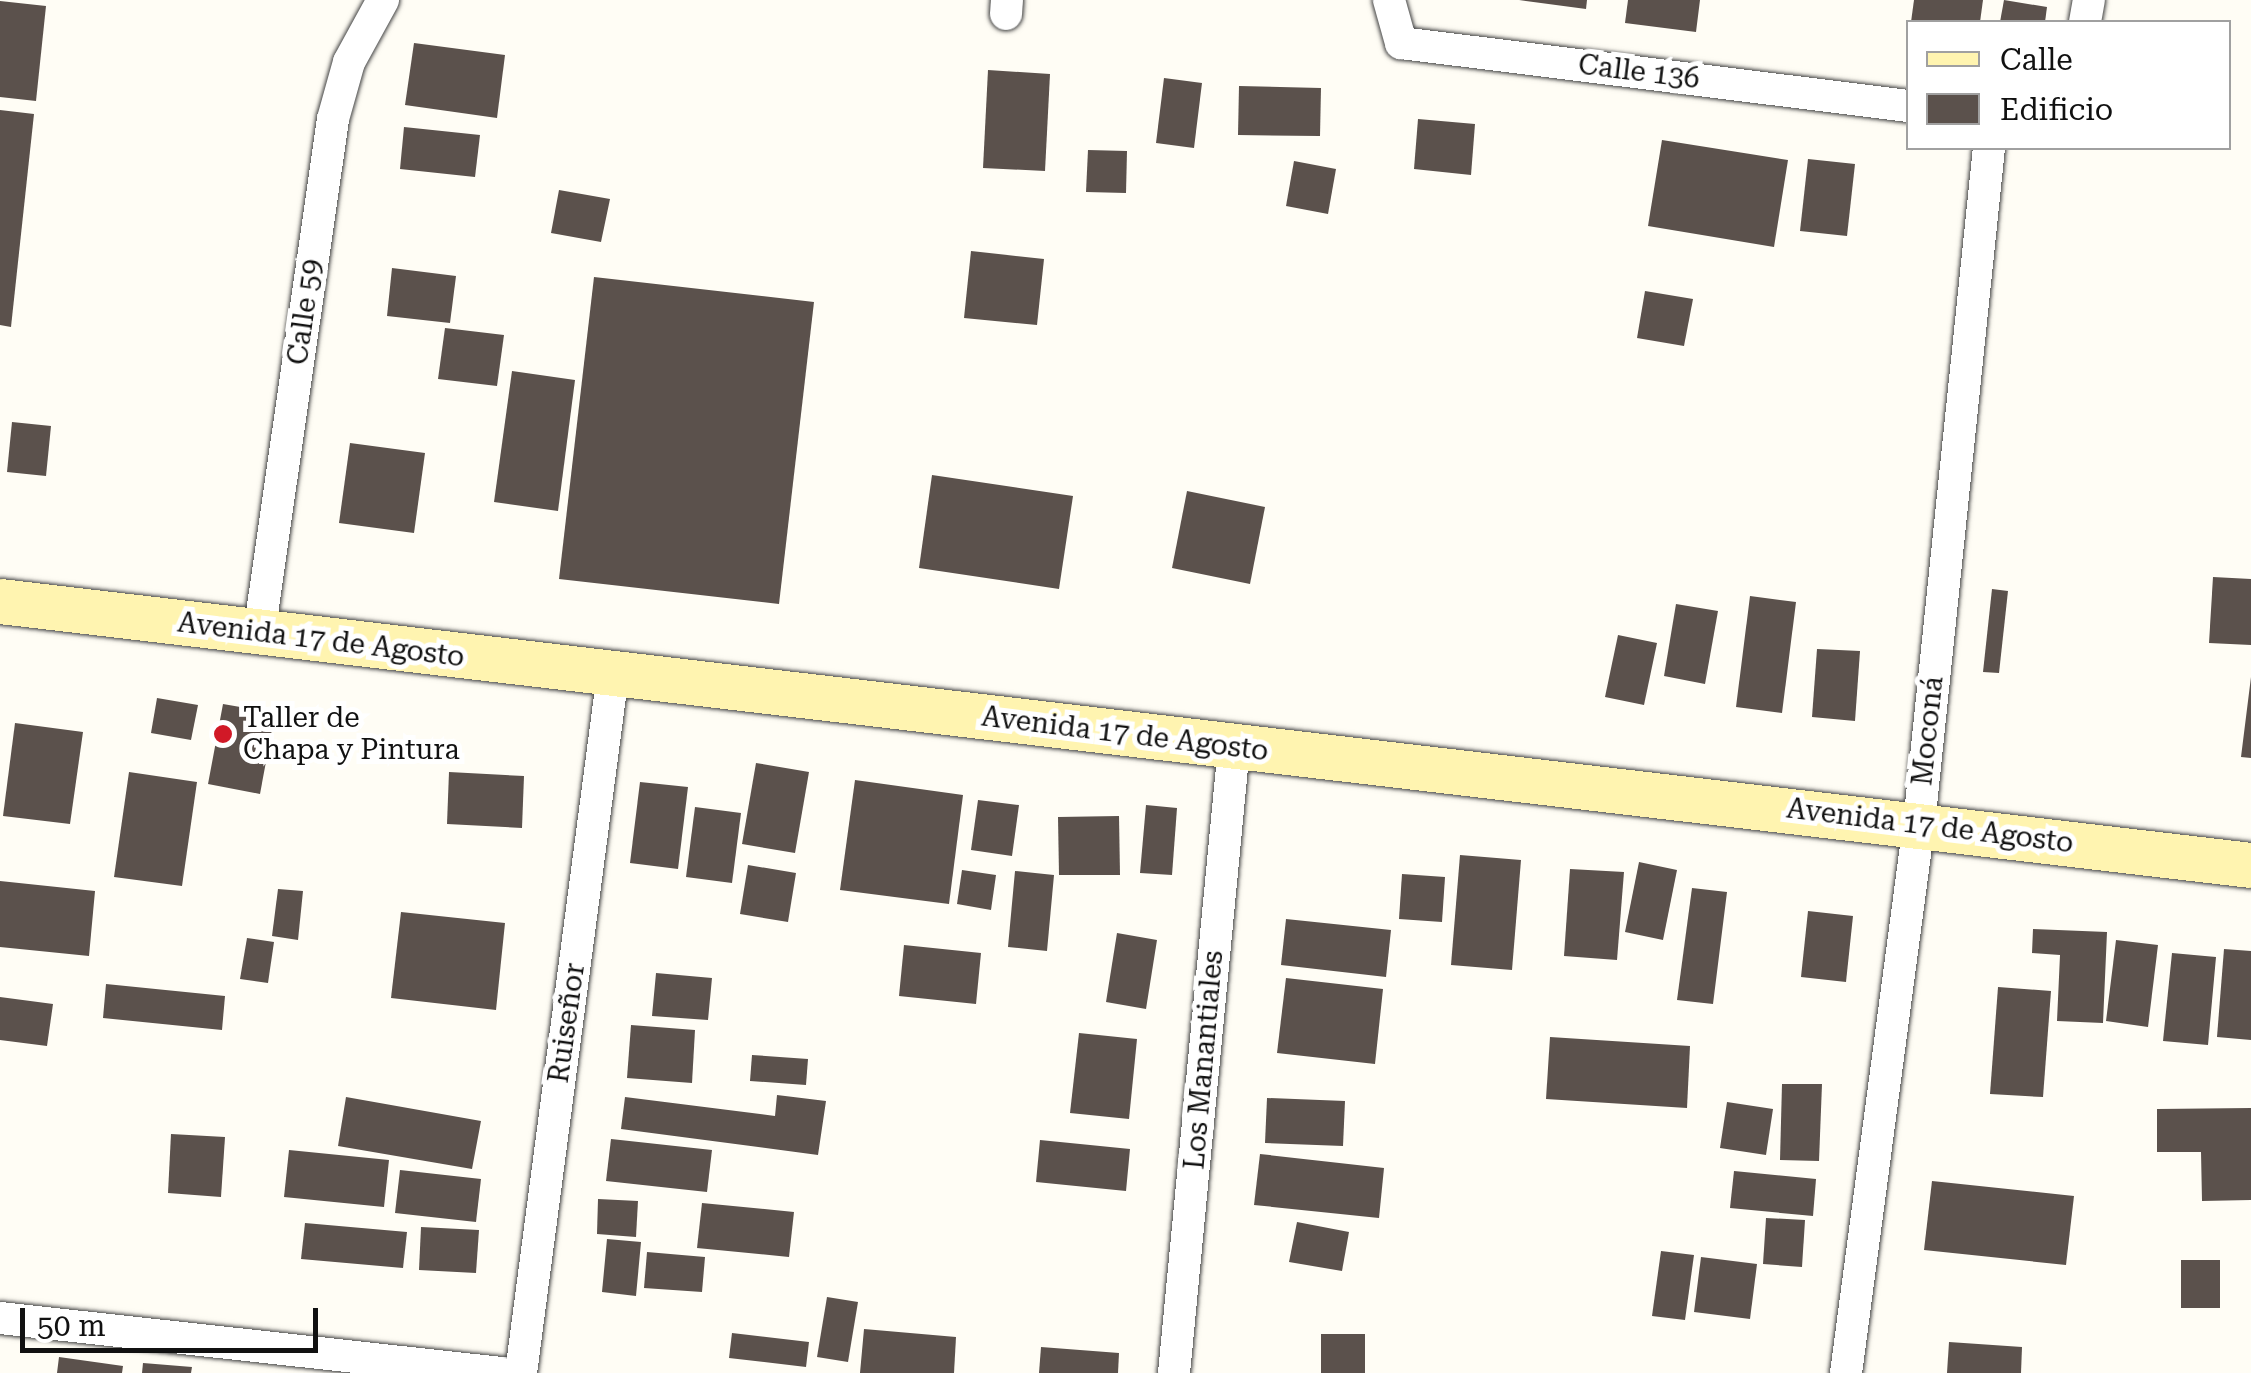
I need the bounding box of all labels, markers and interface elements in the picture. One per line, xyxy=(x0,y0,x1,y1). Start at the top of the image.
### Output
legend xyxy=(1906,20,2231,150)
text: Calle xyxy=(2000,42,2073,77)
street label: Calle 136 xyxy=(1576,48,1702,96)
text: Edificio xyxy=(2000,92,2113,127)
street label: Calle 59 xyxy=(281,257,329,367)
street label: Avenida 17 de Agosto xyxy=(176,606,466,674)
street label: Moconá xyxy=(1906,675,1950,787)
street label: Avenida 17 de Agosto xyxy=(980,700,1270,768)
place label: Taller de Chapa y Pintura xyxy=(243,701,460,767)
marker: Taller de Chapa y Pintura xyxy=(212,723,234,745)
street label: Avenida 17 de Agosto xyxy=(1785,792,2075,860)
street label: Los Manantiales xyxy=(1178,949,1230,1171)
street label: Ruiseñor xyxy=(542,961,592,1085)
scale bar xyxy=(25,1288,322,1350)
text: 50 m xyxy=(37,1308,106,1343)

